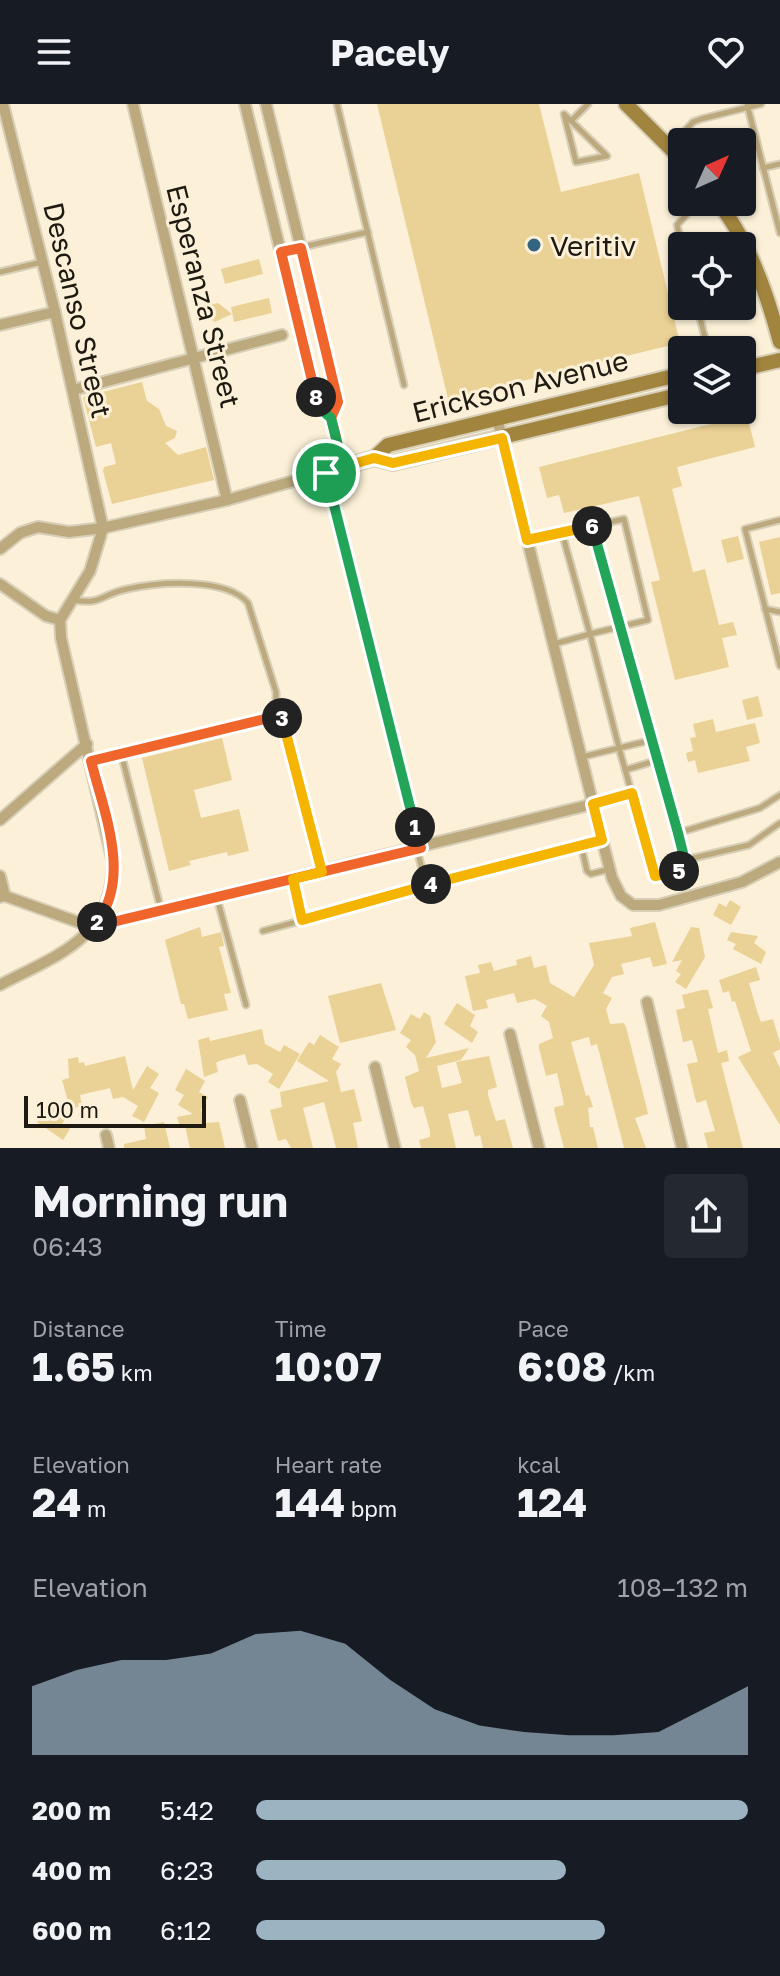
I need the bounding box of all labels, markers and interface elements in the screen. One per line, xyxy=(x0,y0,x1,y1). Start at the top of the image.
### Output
icon: menu xyxy=(32,30,76,74)
icon: heart xyxy=(704,30,748,74)
text: Pacely xyxy=(330,31,450,74)
north arrow xyxy=(668,128,756,216)
map controls xyxy=(668,128,756,424)
street label: Esperanza Street xyxy=(160,181,248,411)
street label: Descanso Street xyxy=(37,199,119,421)
place label: Veritiv xyxy=(550,229,636,262)
button: locate xyxy=(668,232,756,320)
marker: Veritiv xyxy=(525,236,543,254)
button: layers xyxy=(668,336,756,424)
street label: Erickson Avenue xyxy=(409,343,631,429)
pin: 8 xyxy=(296,377,336,417)
text: 8 xyxy=(309,383,323,410)
pin xyxy=(292,439,360,507)
icon: arrive xyxy=(304,451,348,495)
pin: 6 xyxy=(572,506,612,546)
text: 6 xyxy=(585,512,599,539)
pin: 3 xyxy=(262,698,302,738)
text: 3 xyxy=(275,704,289,731)
pin: 1 xyxy=(395,807,435,847)
text: 1 xyxy=(409,813,421,840)
pin: 5 xyxy=(659,851,699,891)
text: 5 xyxy=(672,857,686,884)
pin: 4 xyxy=(411,864,451,904)
text: 4 xyxy=(424,870,438,897)
pin: 2 xyxy=(77,902,117,942)
text: 2 xyxy=(90,908,104,935)
scale bar xyxy=(24,1092,206,1128)
text: 100 m xyxy=(36,1096,99,1123)
text: Morning run xyxy=(32,1174,288,1227)
button: share xyxy=(664,1174,748,1258)
text: 06:43 xyxy=(32,1231,103,1262)
text: Distance xyxy=(32,1315,124,1342)
text: Time xyxy=(275,1315,326,1342)
text: Pace xyxy=(517,1315,569,1342)
text: 1.65 xyxy=(32,1342,115,1390)
text: 10:07 xyxy=(275,1342,382,1390)
text: 6:08 xyxy=(517,1342,607,1390)
text: km xyxy=(115,1359,153,1386)
text: /km xyxy=(607,1359,655,1386)
text: Elevation xyxy=(32,1451,130,1478)
text: Heart rate xyxy=(275,1451,382,1478)
text: kcal xyxy=(517,1451,561,1478)
text: 24 xyxy=(32,1478,81,1526)
text: 144 xyxy=(275,1478,345,1526)
text: 124 xyxy=(517,1478,587,1526)
text: m xyxy=(81,1495,106,1522)
text: bpm xyxy=(345,1495,397,1522)
text: Elevation xyxy=(32,1572,148,1603)
text: 108–132 m xyxy=(617,1572,748,1603)
text: 200 m xyxy=(32,1795,111,1826)
text: 5:42 xyxy=(160,1795,214,1826)
text: 400 m xyxy=(32,1855,111,1886)
text: 6:23 xyxy=(160,1855,214,1886)
text: 600 m xyxy=(32,1915,112,1946)
text: 6:12 xyxy=(160,1915,211,1946)

